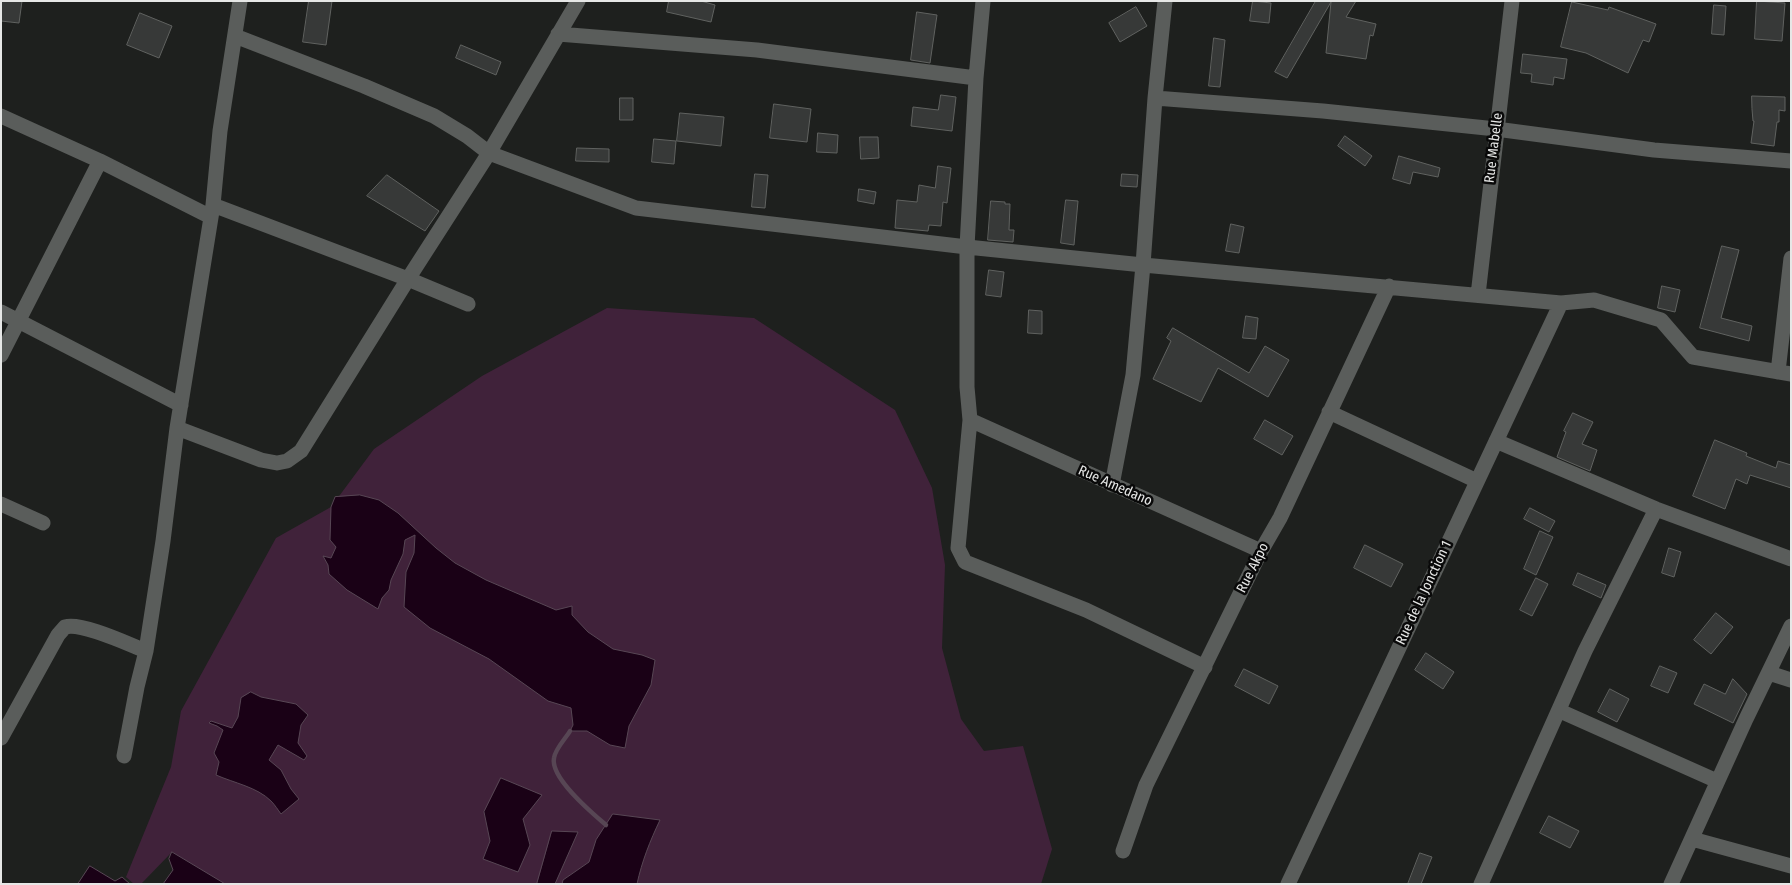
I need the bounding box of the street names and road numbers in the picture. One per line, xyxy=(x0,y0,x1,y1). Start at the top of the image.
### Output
street label: Rue Mabelle xyxy=(1481,112,1507,184)
street label: Rue Amedano xyxy=(1075,462,1155,510)
street label: Rue de la Jonction 1 xyxy=(1393,538,1455,648)
street label: Rue Akpo xyxy=(1233,540,1273,596)

